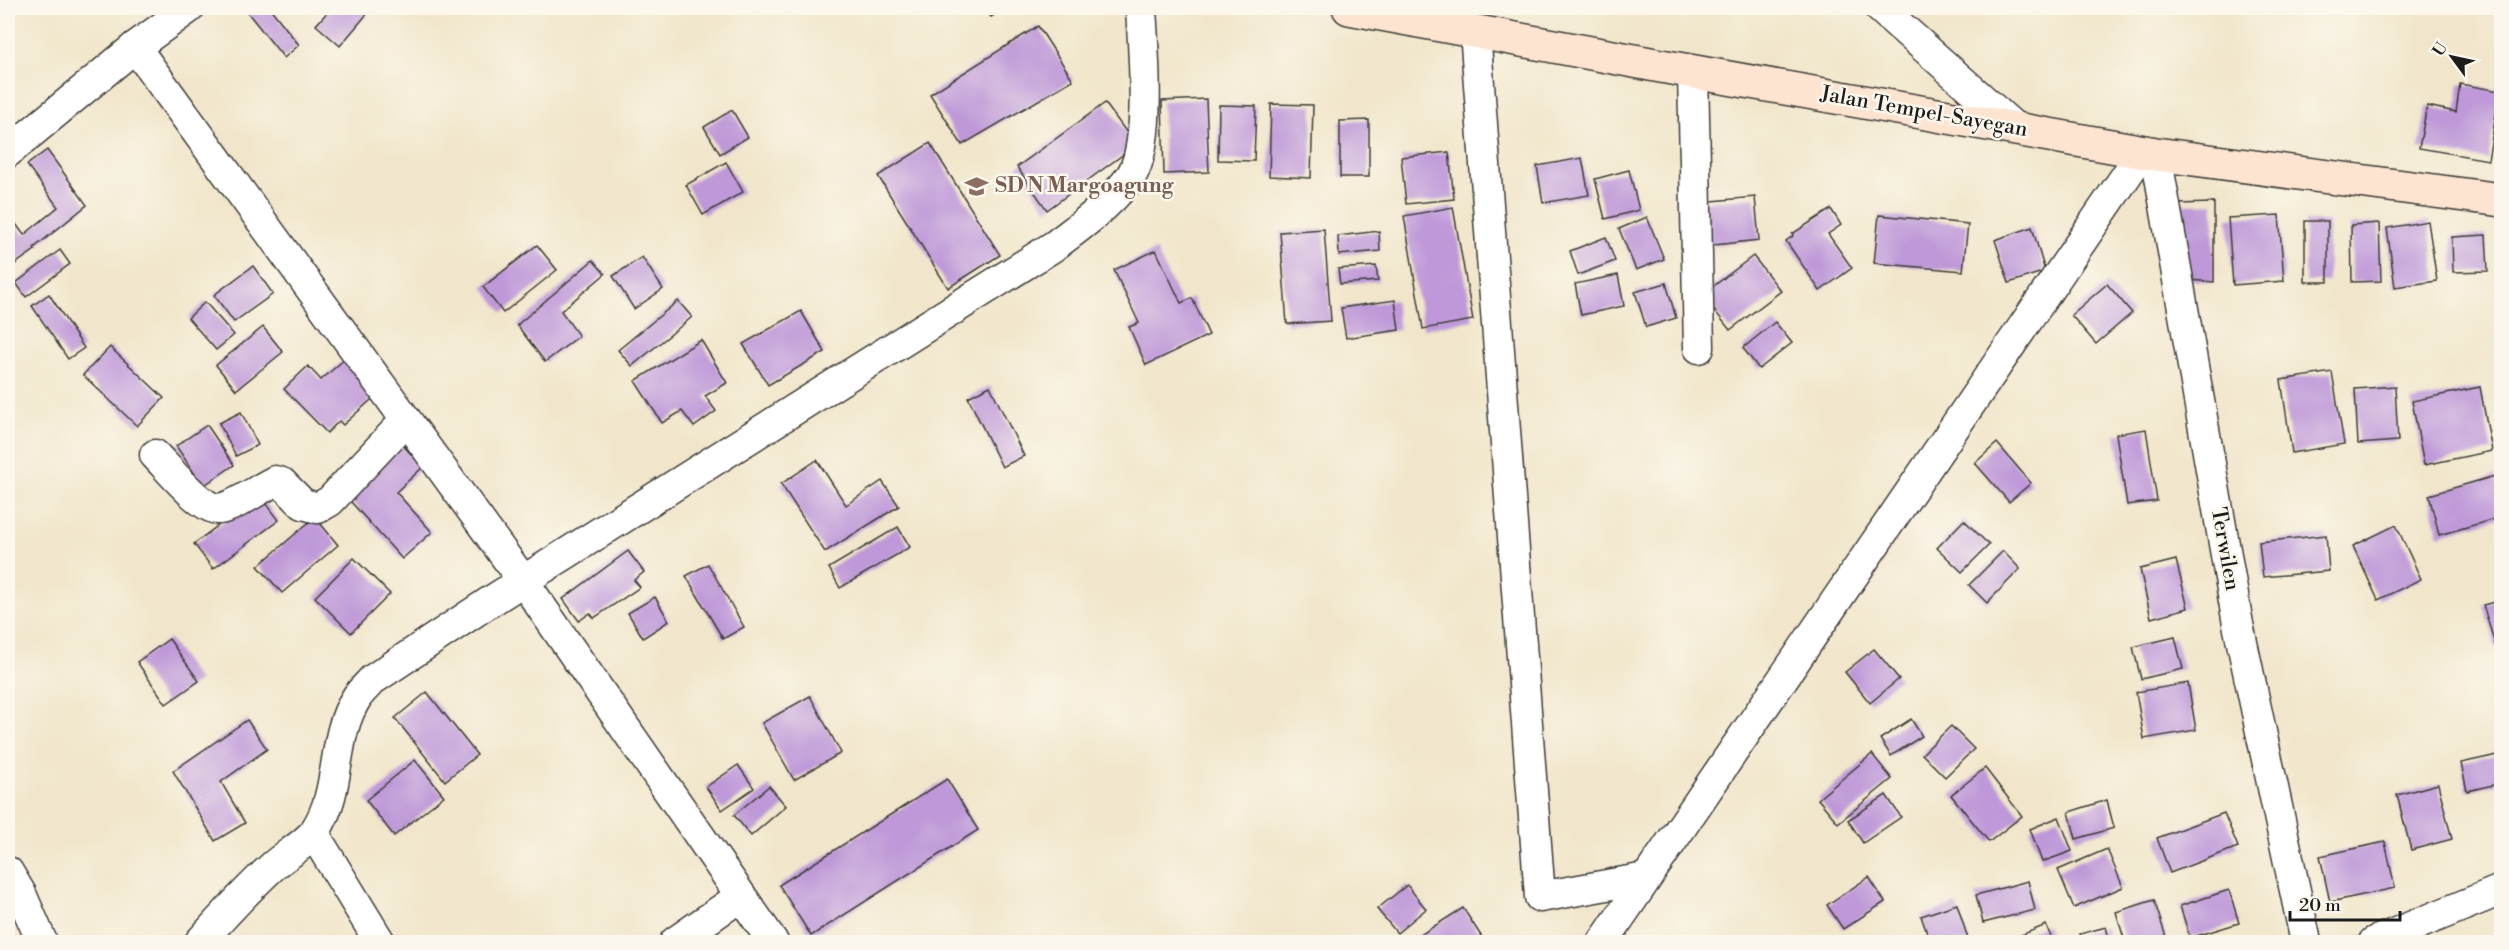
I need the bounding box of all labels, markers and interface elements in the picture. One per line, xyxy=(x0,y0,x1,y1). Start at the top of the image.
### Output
north arrow xyxy=(2422,27,2482,87)
text: U xyxy=(2428,38,2452,60)
street label: Jalan Tempel-Sayegan xyxy=(1817,81,2030,143)
school or university icon: SD N Margoagung xyxy=(964,173,990,199)
place label: SD N Margoagung xyxy=(995,173,1175,199)
street label: Terwilen xyxy=(2205,505,2245,593)
scale bar xyxy=(2290,884,2400,922)
text: 20 m xyxy=(2299,894,2341,917)

